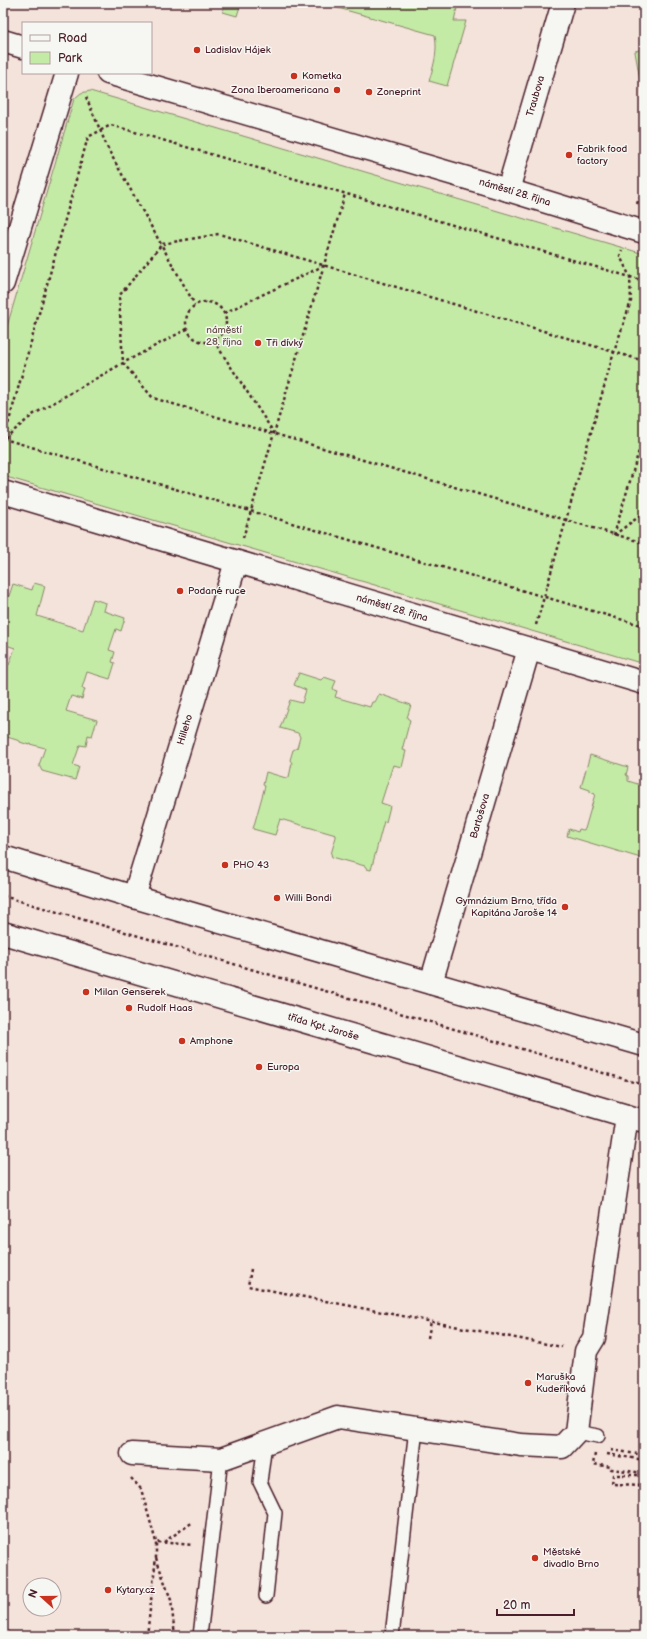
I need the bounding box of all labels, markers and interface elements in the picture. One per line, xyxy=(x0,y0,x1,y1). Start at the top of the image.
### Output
legend xyxy=(22,22,152,74)
text: Road xyxy=(58,31,87,46)
place label: Ladislav Hájek xyxy=(205,44,271,56)
marker: Ladislav Hájek xyxy=(192,45,202,55)
text: Park xyxy=(58,51,82,66)
place label: Kometka xyxy=(302,70,342,82)
marker: Kometka xyxy=(289,71,299,81)
street label: Traubova xyxy=(524,74,547,118)
place label: Zona Iberoamericana xyxy=(230,84,329,96)
marker: Zona Iberoamericana xyxy=(332,85,342,95)
place label: Zoneprint xyxy=(376,86,421,98)
marker: Zoneprint xyxy=(364,87,374,97)
place label: Fabrik food factory xyxy=(577,143,628,167)
marker: Fabrik food factory xyxy=(564,150,574,160)
street label: náměstí 28. října xyxy=(478,176,552,209)
park label: náměstí 28. října xyxy=(206,324,242,348)
place label: Tři dívky xyxy=(266,337,304,349)
marker: Tři dívky xyxy=(253,338,263,348)
place label: Podané ruce xyxy=(188,585,246,597)
marker: Podané ruce xyxy=(175,586,185,596)
street label: náměstí 28. října xyxy=(355,592,430,624)
street label: Hilleho xyxy=(175,713,195,746)
street label: Bartošova xyxy=(468,792,492,840)
place label: PHO 43 xyxy=(233,859,269,871)
marker: PHO 43 xyxy=(220,860,230,870)
place label: Willi Bondi xyxy=(285,892,332,904)
marker: Willi Bondi xyxy=(272,893,282,903)
place label: Gymnázium Brno, třída Kapitána Jaroše 14 xyxy=(456,895,557,919)
marker: Gymnázium Brno, třída Kapitána Jaroše 14 xyxy=(560,902,570,912)
place label: Milan Genserek xyxy=(94,986,165,998)
marker: Milan Genserek xyxy=(81,987,91,997)
place label: Rudolf Haas xyxy=(137,1002,193,1014)
marker: Rudolf Haas xyxy=(124,1003,134,1013)
street label: třída Kpt. Jaroše xyxy=(286,1011,361,1043)
place label: Amphone xyxy=(190,1035,233,1047)
marker: Amphone xyxy=(177,1036,187,1046)
place label: Europa xyxy=(267,1061,300,1073)
marker: Europa xyxy=(254,1062,264,1072)
place label: Maruška Kudeříková xyxy=(536,1371,586,1395)
marker: Maruška Kudeříková xyxy=(523,1378,533,1388)
place label: Městské divadlo Brno xyxy=(543,1546,599,1570)
marker: Městské divadlo Brno xyxy=(530,1553,540,1563)
north arrow xyxy=(22,1577,62,1617)
place label: Kytary.cz xyxy=(116,1584,155,1596)
marker: Kytary.cz xyxy=(103,1585,113,1595)
text: N xyxy=(26,1587,41,1600)
scale bar xyxy=(497,1591,574,1617)
text: 20 m xyxy=(503,1598,530,1613)

